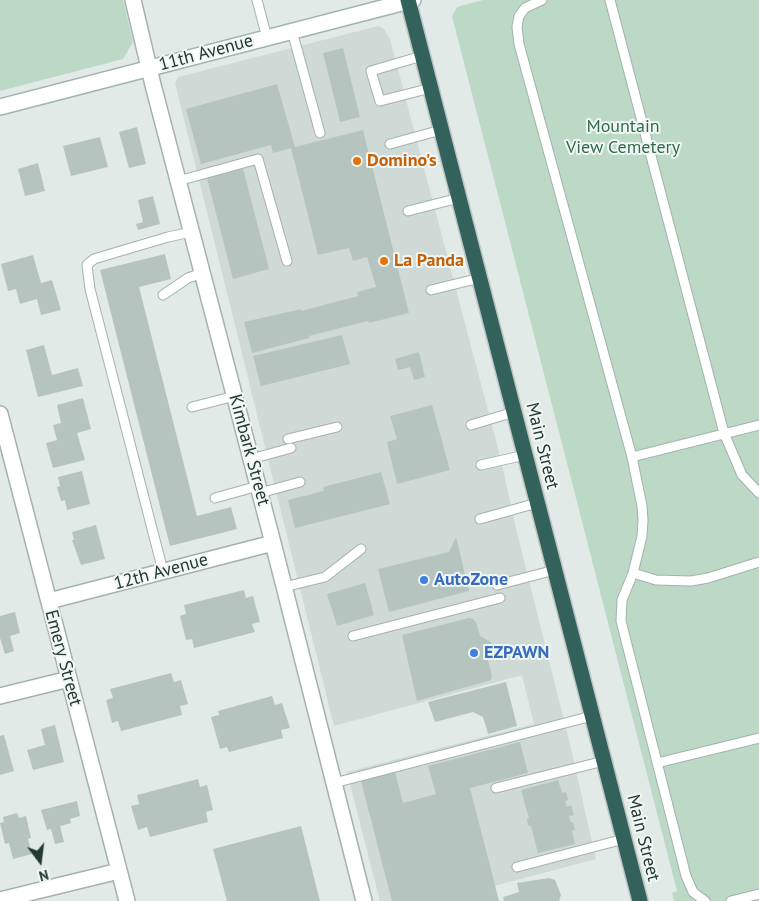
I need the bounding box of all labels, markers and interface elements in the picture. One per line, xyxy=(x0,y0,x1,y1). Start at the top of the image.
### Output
street label: 11th Avenue xyxy=(157,30,255,76)
park label: Mountain View Cemetery xyxy=(566,116,680,158)
place label: Domino's xyxy=(367,150,437,172)
marker: Domino's xyxy=(351,155,363,167)
place label: La Panda xyxy=(394,250,464,272)
marker: La Panda xyxy=(378,255,390,267)
street label: Kimbark Street xyxy=(224,392,274,508)
street label: Main Street xyxy=(521,400,563,492)
street label: 12th Avenue xyxy=(112,549,210,595)
place label: AutoZone xyxy=(434,569,508,591)
marker: AutoZone xyxy=(418,574,430,586)
street label: Emery Street xyxy=(40,608,86,708)
place label: EZPAWN xyxy=(484,642,549,664)
marker: EZPAWN xyxy=(468,647,480,659)
street label: Main Street xyxy=(622,792,664,884)
north arrow xyxy=(15,836,65,886)
text: N xyxy=(37,866,51,885)

